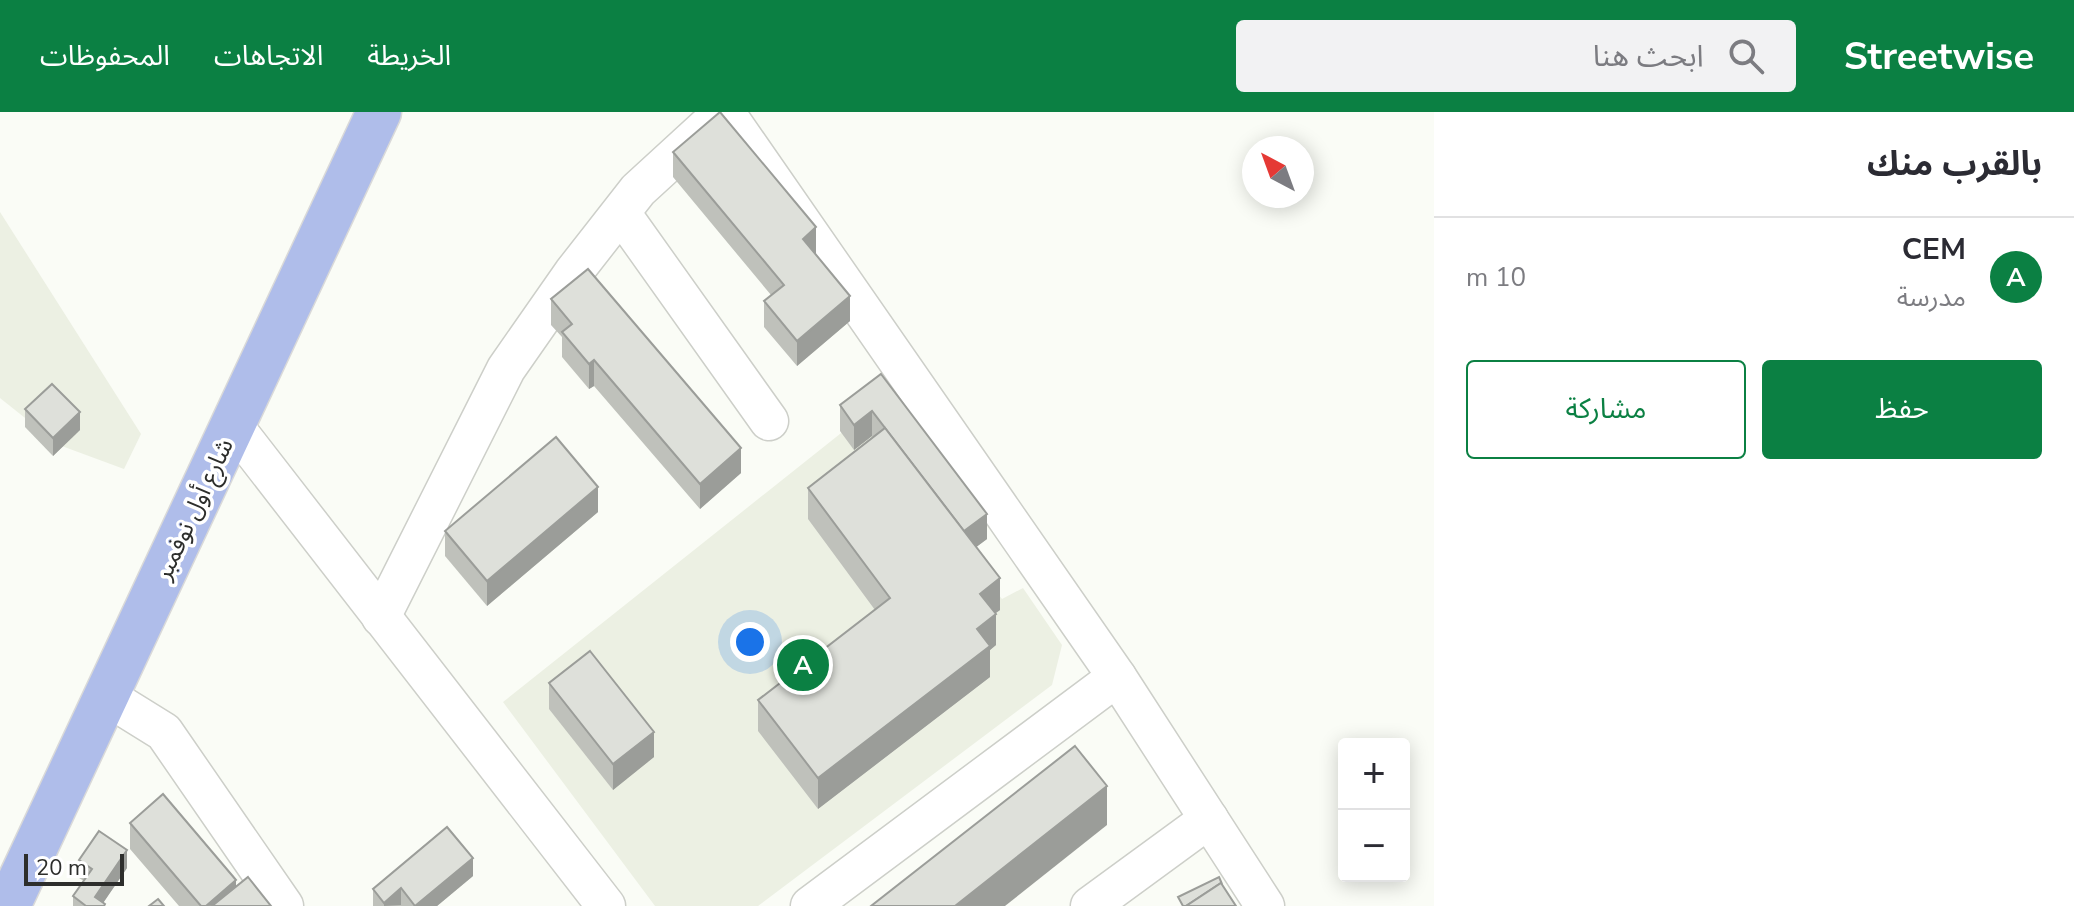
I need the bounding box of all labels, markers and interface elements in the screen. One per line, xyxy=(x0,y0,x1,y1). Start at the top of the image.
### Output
search box xyxy=(1236,20,1796,92)
text: Streetwise xyxy=(1844,31,2034,82)
icon: search xyxy=(1724,34,1768,78)
text: ابحث هنا xyxy=(1593,36,1704,77)
text: المحفوظات xyxy=(40,37,170,75)
text: الاتجاهات xyxy=(214,37,323,75)
text: الخريطة xyxy=(367,37,451,75)
north arrow xyxy=(1242,136,1314,208)
text: بالقرب منك xyxy=(1867,141,2042,187)
text: CEM xyxy=(1902,229,1966,270)
text: 10 m xyxy=(1466,260,1526,295)
text: A xyxy=(2006,260,2026,295)
text: مدرسة xyxy=(1897,280,1966,315)
button: مشاركة xyxy=(1466,360,1746,459)
button: حفظ xyxy=(1762,360,2042,459)
street label: شارع أول نوفمبر xyxy=(147,433,242,586)
your location xyxy=(730,622,770,662)
pin: A xyxy=(777,635,829,695)
map controls xyxy=(1338,738,1410,882)
button: + xyxy=(1338,738,1410,810)
button: − xyxy=(1338,810,1410,882)
scale bar xyxy=(24,850,124,886)
text: 20 m xyxy=(36,853,87,883)

